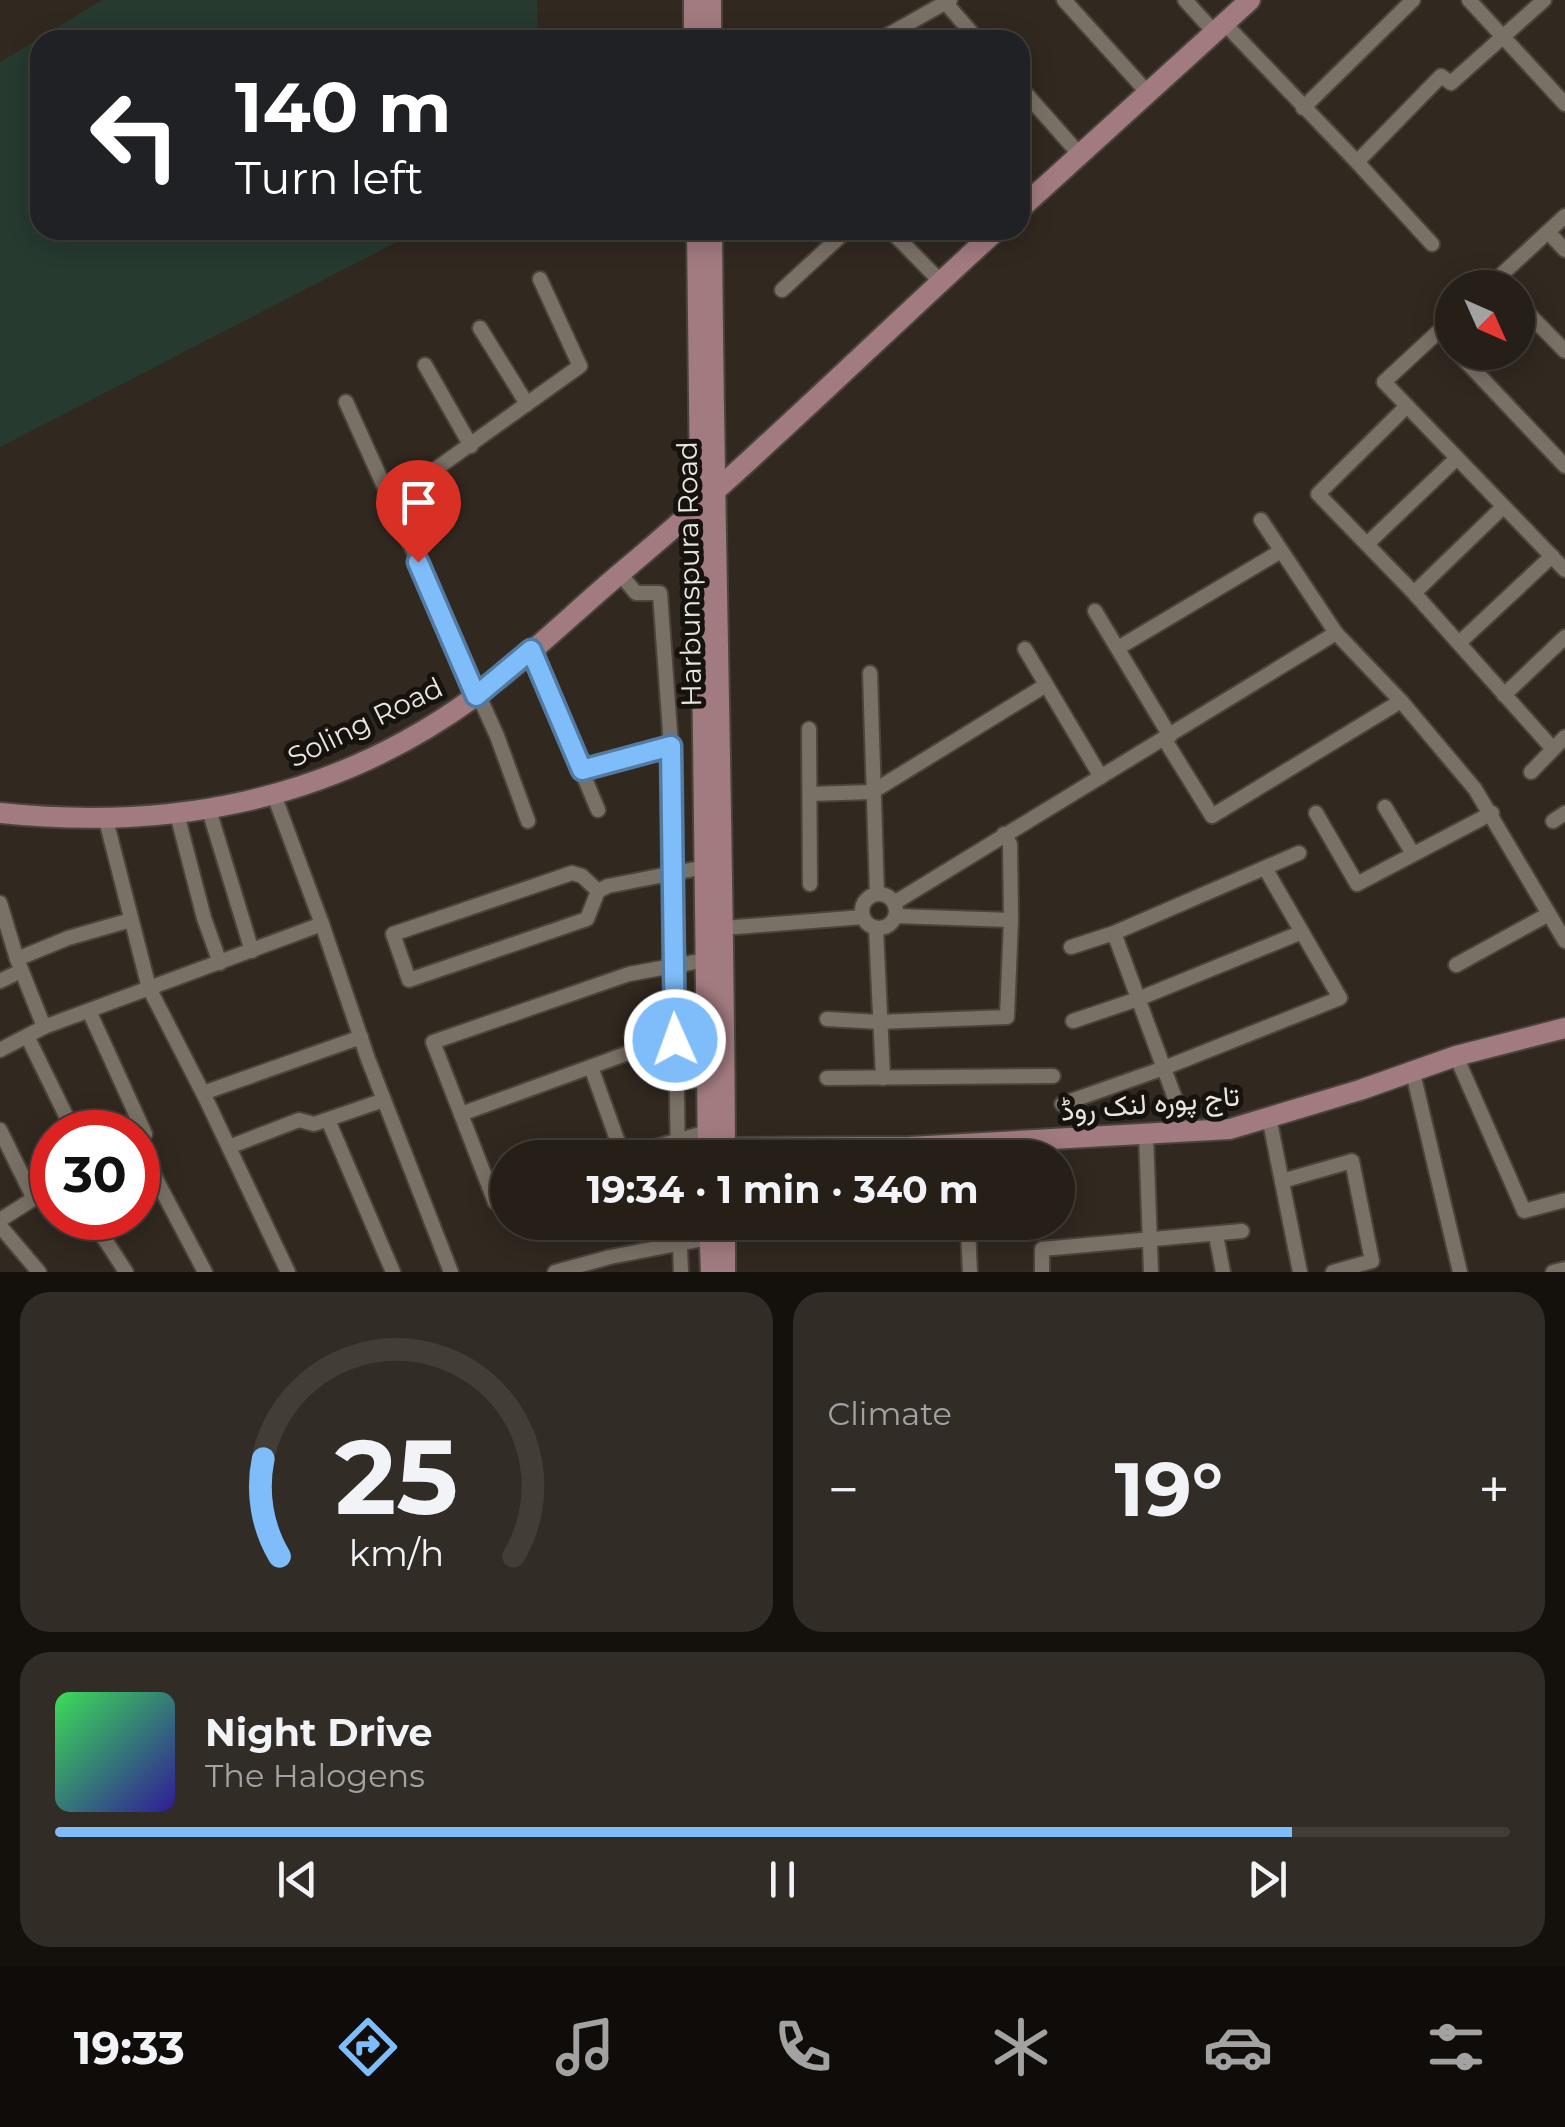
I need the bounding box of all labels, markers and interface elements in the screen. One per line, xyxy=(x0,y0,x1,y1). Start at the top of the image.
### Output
text: 140 m xyxy=(235,64,451,150)
icon: left xyxy=(70,70,200,200)
text: Turn left xyxy=(235,150,423,205)
north arrow xyxy=(1435,270,1535,370)
map controls xyxy=(1435,270,1535,370)
street label: Harbunspura Road xyxy=(670,441,708,707)
pin xyxy=(376,460,461,563)
icon: arrive xyxy=(391,475,446,530)
street label: Soling Road xyxy=(282,670,448,774)
position arrow xyxy=(623,988,727,1092)
street label: تاج پورہ لنک روڈ xyxy=(1059,1078,1241,1130)
speed limit sign: 30 xyxy=(30,1110,160,1240)
text: 19:34 · 1 min · 340 m xyxy=(586,1166,979,1213)
text: Climate xyxy=(828,1394,952,1433)
text: 25 xyxy=(335,1413,458,1540)
text: 19° xyxy=(1114,1443,1223,1535)
text: − xyxy=(828,1456,859,1523)
text: + xyxy=(1478,1456,1510,1523)
text: km/h xyxy=(349,1531,444,1575)
text: Night Drive xyxy=(205,1709,432,1756)
text: The Halogens xyxy=(205,1756,425,1795)
icon: previous xyxy=(270,1852,325,1907)
icon: pause xyxy=(755,1852,810,1907)
icon: next xyxy=(1240,1852,1295,1907)
icon: directions xyxy=(333,2012,403,2082)
icon: music xyxy=(550,2012,620,2082)
icon: phone xyxy=(768,2012,838,2082)
icon: climate xyxy=(986,2012,1056,2082)
icon: car xyxy=(1203,2012,1273,2082)
icon: filters xyxy=(1421,2012,1491,2082)
text: 19:33 xyxy=(74,2020,185,2075)

